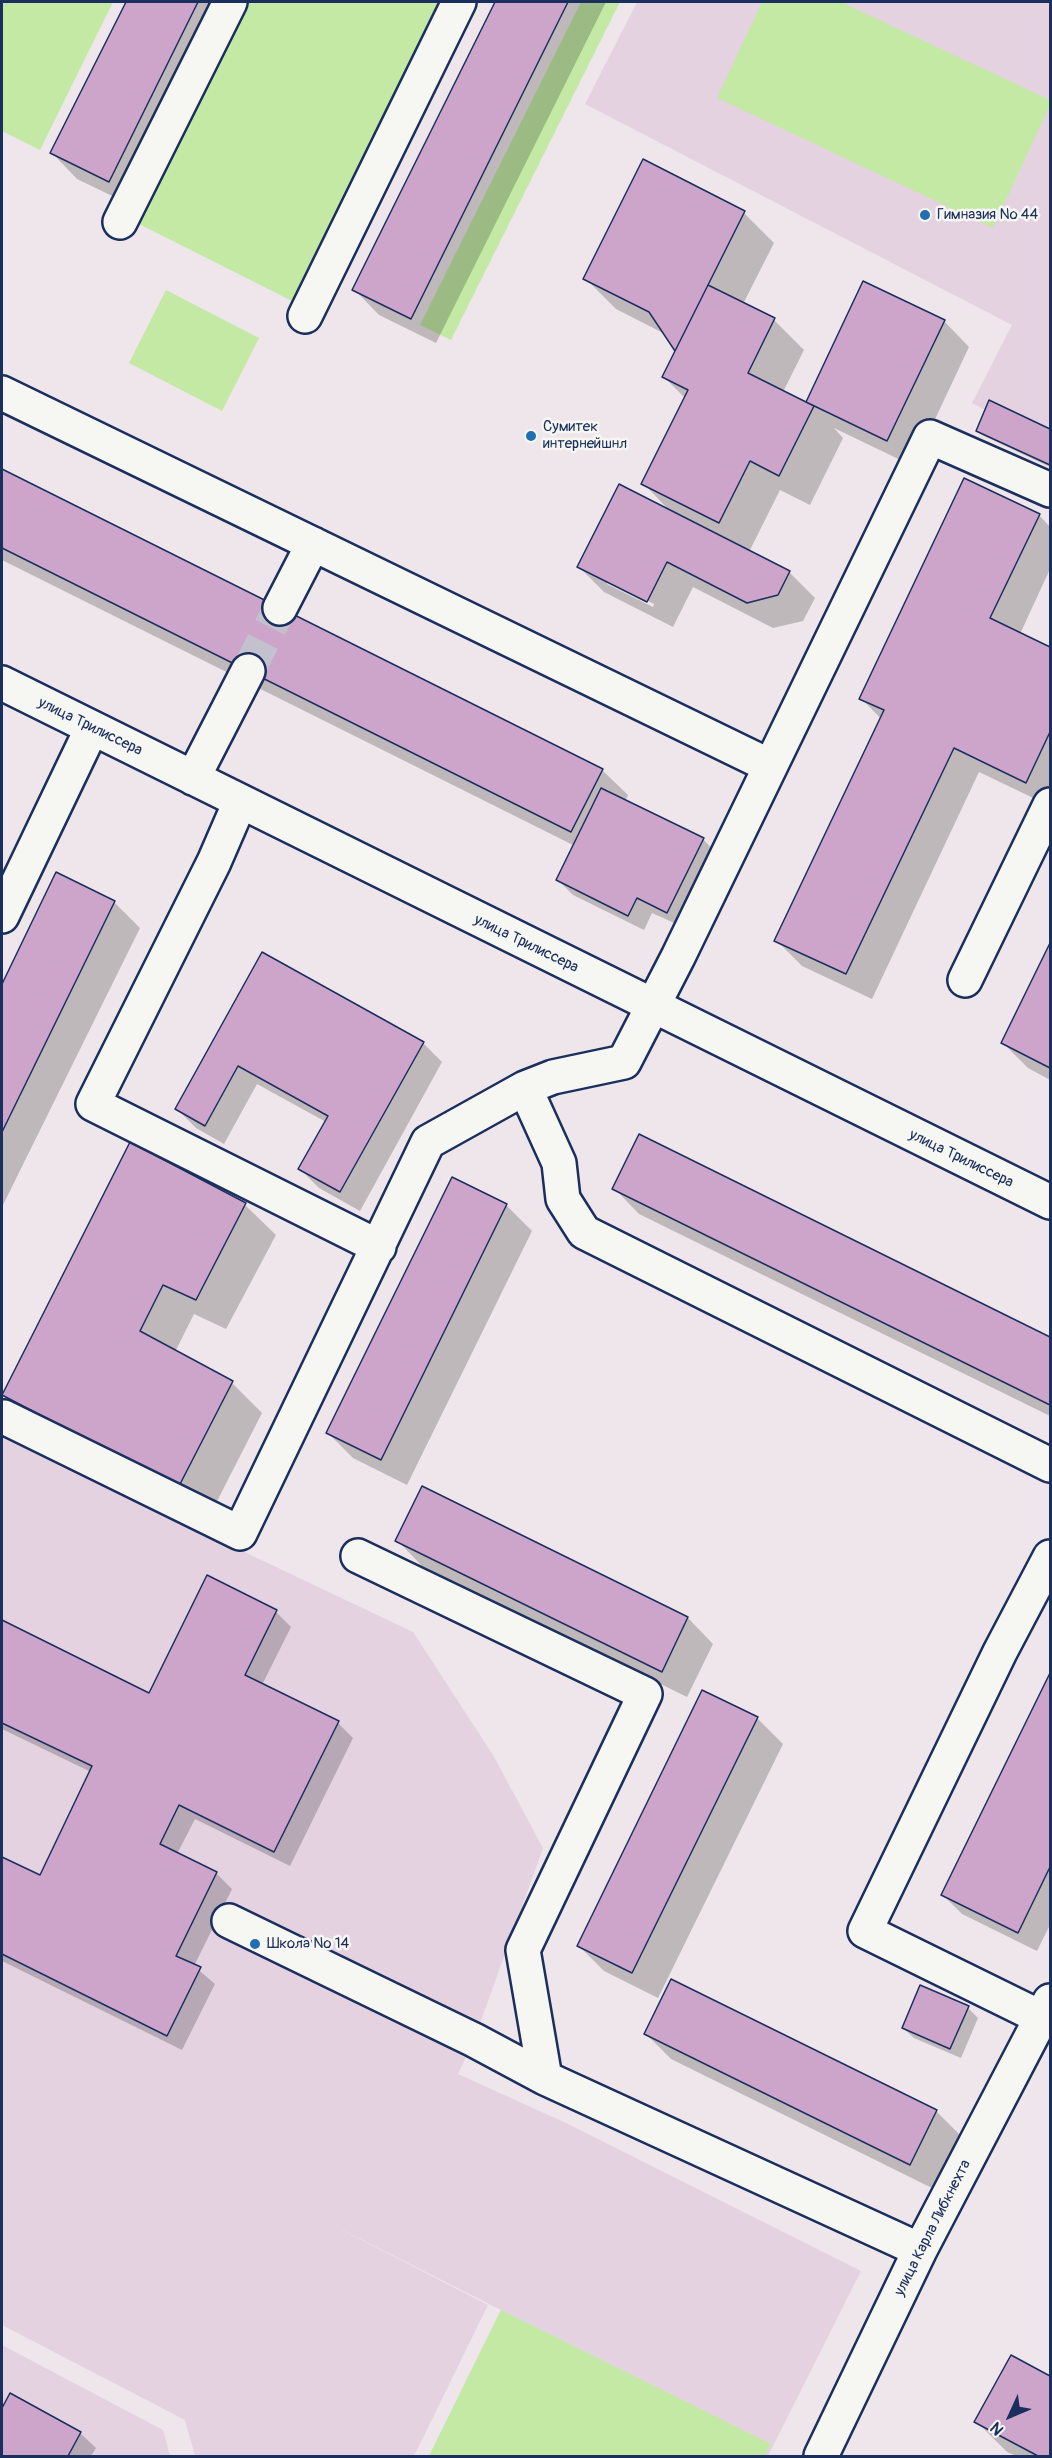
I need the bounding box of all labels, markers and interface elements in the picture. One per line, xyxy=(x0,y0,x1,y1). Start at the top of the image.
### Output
place label: Гимназия № 44 xyxy=(937,206,1038,224)
marker: Гимназия № 44 xyxy=(918,208,932,222)
place label: Сумитек интернейшнл xyxy=(543,418,627,453)
marker: Сумитек интернейшнл xyxy=(524,429,538,443)
street label: улица Трилиссера xyxy=(35,694,145,760)
street label: улица Трилиссера xyxy=(471,911,581,977)
street label: улица Трилиссера xyxy=(906,1126,1016,1192)
place label: Школа № 14 xyxy=(267,1935,349,1953)
marker: Школа № 14 xyxy=(248,1937,262,1951)
street label: улица Карла Либкнехта xyxy=(891,2157,975,2299)
north arrow xyxy=(980,2386,1040,2446)
text: N xyxy=(986,2418,1008,2439)

